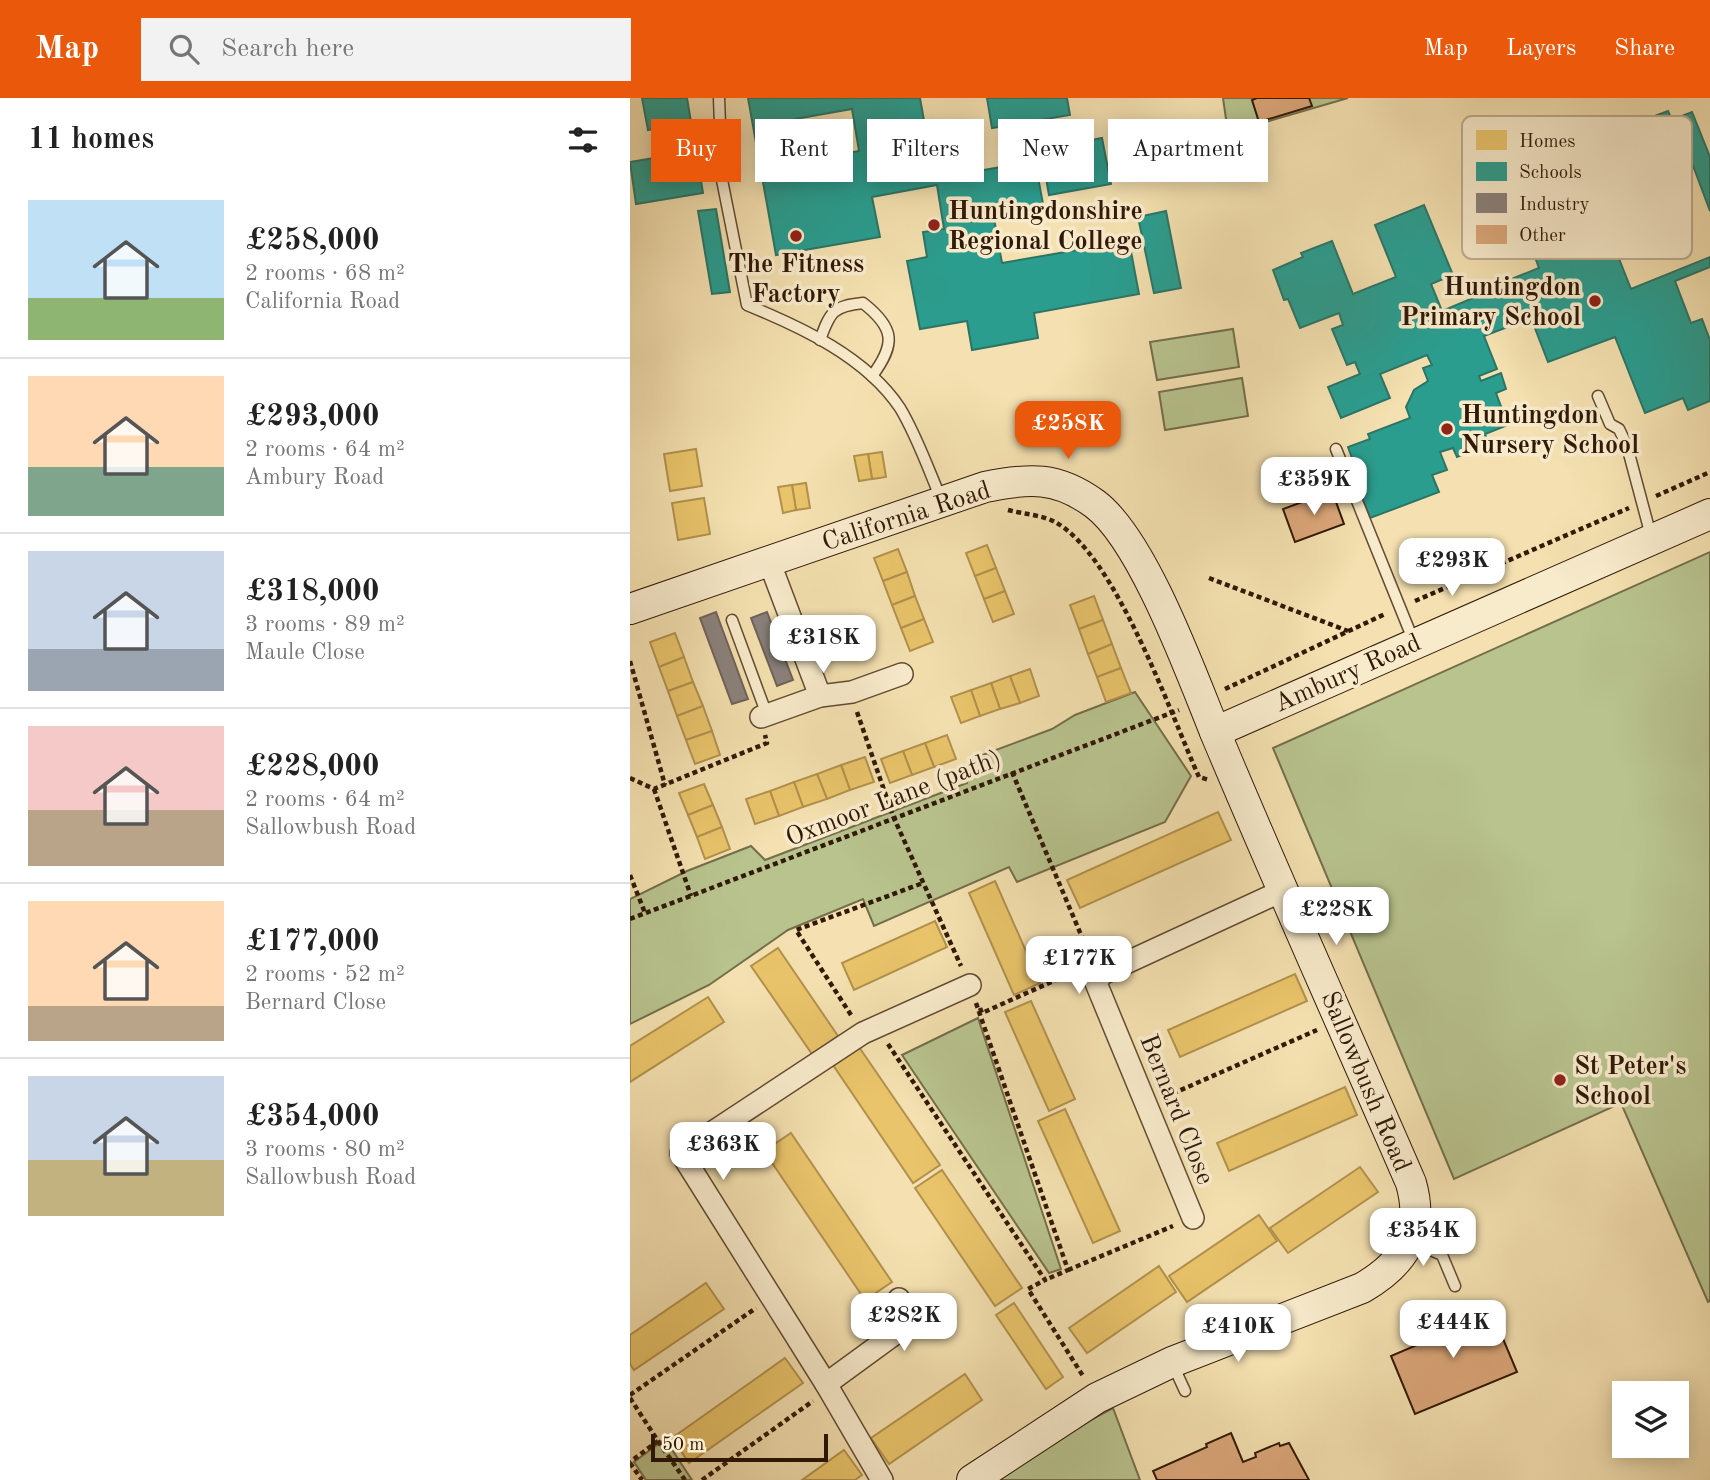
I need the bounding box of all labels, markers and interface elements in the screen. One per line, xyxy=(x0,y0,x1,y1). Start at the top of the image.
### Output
search box xyxy=(141,18,631,81)
icon: search xyxy=(165,30,203,68)
text: Map xyxy=(35,33,99,66)
text: Search here xyxy=(221,36,354,62)
text: Map xyxy=(1424,37,1468,61)
text: Layers xyxy=(1506,37,1576,61)
text: Share xyxy=(1614,37,1675,61)
legend xyxy=(1462,116,1692,259)
chip: Buy xyxy=(651,119,741,182)
chip: Rent xyxy=(755,119,853,182)
chip: Filters xyxy=(867,119,984,182)
chip: New xyxy=(998,119,1094,182)
chip: Apartment xyxy=(1108,119,1268,182)
icon: filters xyxy=(564,121,602,159)
text: 11 homes xyxy=(28,125,154,155)
text: Homes xyxy=(1519,133,1575,152)
text: Schools xyxy=(1519,164,1582,183)
text: Industry xyxy=(1519,196,1590,215)
place label: Huntingdonshire Regional College xyxy=(948,199,1143,255)
marker: Huntingdonshire Regional College xyxy=(926,217,942,233)
text: £258,000 xyxy=(245,226,379,256)
text: Other xyxy=(1519,227,1566,246)
icon: home xyxy=(84,228,168,312)
marker: The Fitness Factory xyxy=(788,228,804,244)
place label: The Fitness Factory xyxy=(728,252,864,308)
text: 2 rooms · 68 m² xyxy=(245,262,405,285)
place label: Huntingdon Primary School xyxy=(1401,275,1581,331)
text: California Road xyxy=(245,290,400,313)
marker: Huntingdon Primary School xyxy=(1587,293,1603,309)
text: £293,000 xyxy=(245,402,379,432)
pin: £258K xyxy=(1019,402,1117,461)
place label: Huntingdon Nursery School xyxy=(1461,403,1639,459)
icon: home xyxy=(84,404,168,488)
text: £258K xyxy=(1031,412,1105,435)
marker: Huntingdon Nursery School xyxy=(1439,421,1455,437)
text: 2 rooms · 64 m² xyxy=(245,438,405,461)
pin: £359K xyxy=(1265,458,1363,517)
text: Ambury Road xyxy=(245,466,384,489)
text: £359K xyxy=(1277,468,1351,491)
street label: California Road xyxy=(819,477,994,556)
pin: £293K xyxy=(1403,538,1501,598)
text: £293K xyxy=(1415,549,1489,572)
text: £318,000 xyxy=(245,577,379,607)
icon: home xyxy=(84,579,168,663)
text: 3 rooms · 89 m² xyxy=(245,613,405,636)
pin: £318K xyxy=(774,616,872,675)
text: £318K xyxy=(786,626,860,649)
street label: Ambury Road xyxy=(1271,630,1425,718)
text: Maule Close xyxy=(245,641,365,664)
street label: Oxmoor Lane (path) xyxy=(782,746,1005,852)
text: £228,000 xyxy=(245,752,379,782)
icon: home xyxy=(84,754,168,838)
text: 2 rooms · 64 m² xyxy=(245,788,405,811)
text: Sallowbush Road xyxy=(245,816,416,839)
pin: £228K xyxy=(1287,888,1385,947)
text: £228K xyxy=(1299,898,1373,921)
text: £177,000 xyxy=(245,927,379,957)
icon: home xyxy=(84,929,168,1013)
pin: £177K xyxy=(1030,936,1128,996)
text: £177K xyxy=(1042,947,1116,970)
text: 2 rooms · 52 m² xyxy=(245,963,405,986)
street label: Sallowbush Road xyxy=(1315,988,1415,1176)
text: Bernard Close xyxy=(245,991,386,1014)
street label: Bernard Close xyxy=(1134,1031,1218,1189)
place label: St Peter's School xyxy=(1574,1054,1686,1110)
marker: St Peter's School xyxy=(1552,1072,1568,1088)
text: £354,000 xyxy=(245,1102,379,1132)
icon: home xyxy=(84,1104,168,1188)
pin: £363K xyxy=(674,1122,772,1182)
text: £363K xyxy=(686,1133,760,1156)
text: 3 rooms · 80 m² xyxy=(245,1138,405,1161)
text: Sallowbush Road xyxy=(245,1166,416,1189)
pin: £354K xyxy=(1374,1208,1472,1268)
text: £354K xyxy=(1386,1219,1460,1242)
pin: £282K xyxy=(855,1294,953,1353)
pin: £444K xyxy=(1404,1300,1502,1360)
text: £282K xyxy=(867,1304,941,1327)
pin: £410K xyxy=(1189,1304,1287,1364)
text: £444K xyxy=(1416,1311,1490,1334)
text: £410K xyxy=(1201,1315,1275,1338)
map controls xyxy=(1612,1381,1689,1458)
button: layers xyxy=(1612,1381,1689,1458)
scale bar xyxy=(651,1431,828,1463)
text: 50 m xyxy=(662,1436,704,1455)

